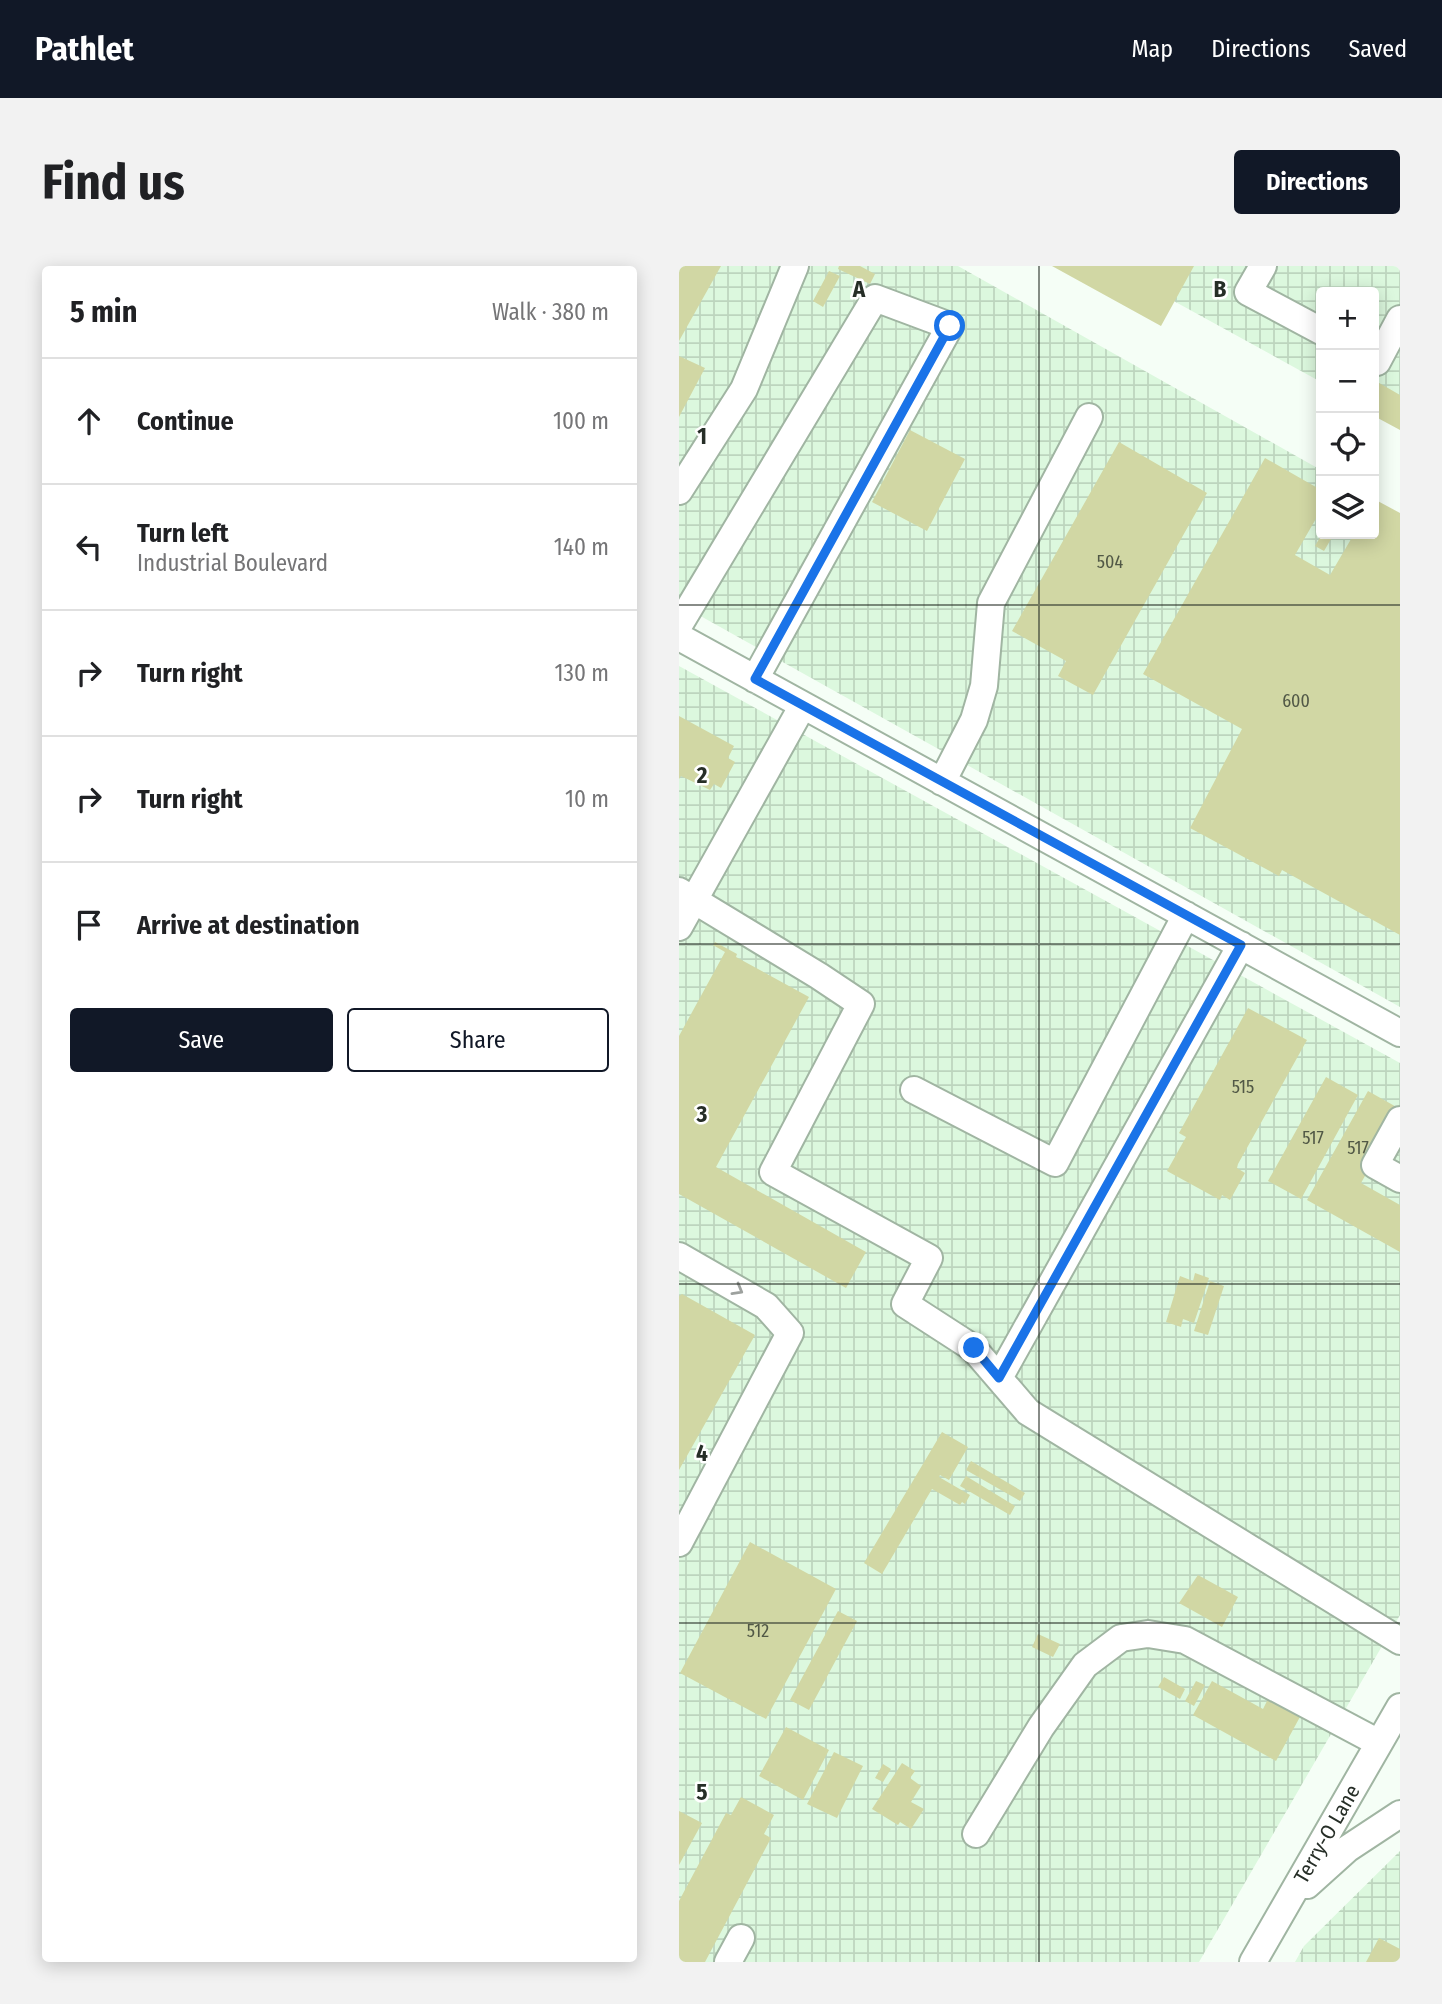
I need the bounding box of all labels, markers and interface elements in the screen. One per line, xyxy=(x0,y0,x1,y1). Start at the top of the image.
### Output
text: Pathlet xyxy=(35,29,134,69)
text: Map xyxy=(1132,35,1173,63)
text: Directions xyxy=(1211,35,1310,63)
text: Saved xyxy=(1348,35,1407,63)
button: Directions xyxy=(1234,150,1400,214)
text: Find us xyxy=(42,153,185,212)
text: A xyxy=(852,275,866,303)
text: B xyxy=(1214,275,1227,303)
map controls xyxy=(1316,287,1379,539)
button: + xyxy=(1316,287,1379,350)
text: 5 min xyxy=(70,294,137,330)
text: Walk · 380 m xyxy=(492,298,609,326)
route start xyxy=(934,310,965,341)
button: − xyxy=(1316,350,1379,413)
icon: ahead xyxy=(70,402,108,440)
text: Continue xyxy=(137,406,234,437)
text: 100 m xyxy=(553,407,609,435)
button: locate xyxy=(1316,413,1379,476)
text: 1 xyxy=(697,422,707,450)
button: layers xyxy=(1316,476,1379,539)
text: Turn left xyxy=(137,518,229,549)
icon: left xyxy=(70,528,108,566)
text: 140 m xyxy=(554,533,609,561)
text: Industrial Boulevard xyxy=(137,549,328,577)
house number: 504 xyxy=(1097,551,1123,573)
icon: right xyxy=(70,654,108,692)
text: Turn right xyxy=(137,658,243,689)
text: 130 m xyxy=(555,659,609,687)
house number: 600 xyxy=(1282,690,1310,712)
text: 2 xyxy=(696,761,708,789)
icon: right xyxy=(70,780,108,818)
text: Turn right xyxy=(137,784,243,815)
text: 10 m xyxy=(565,785,609,813)
icon: arrive xyxy=(70,906,108,944)
text: Arrive at destination xyxy=(137,910,360,941)
button: Save xyxy=(70,1008,333,1072)
button: Share xyxy=(347,1008,609,1072)
house number: 515 xyxy=(1232,1076,1254,1098)
text: 3 xyxy=(696,1100,708,1128)
house number: 517 xyxy=(1302,1127,1324,1149)
house number: 517 xyxy=(1347,1137,1369,1159)
one-way arrow xyxy=(731,1282,743,1295)
route end xyxy=(958,1332,989,1363)
text: 4 xyxy=(696,1439,708,1467)
house number: 512 xyxy=(747,1620,769,1642)
text: 5 xyxy=(696,1778,708,1806)
street label: Terry-O Lane xyxy=(1288,1780,1366,1888)

